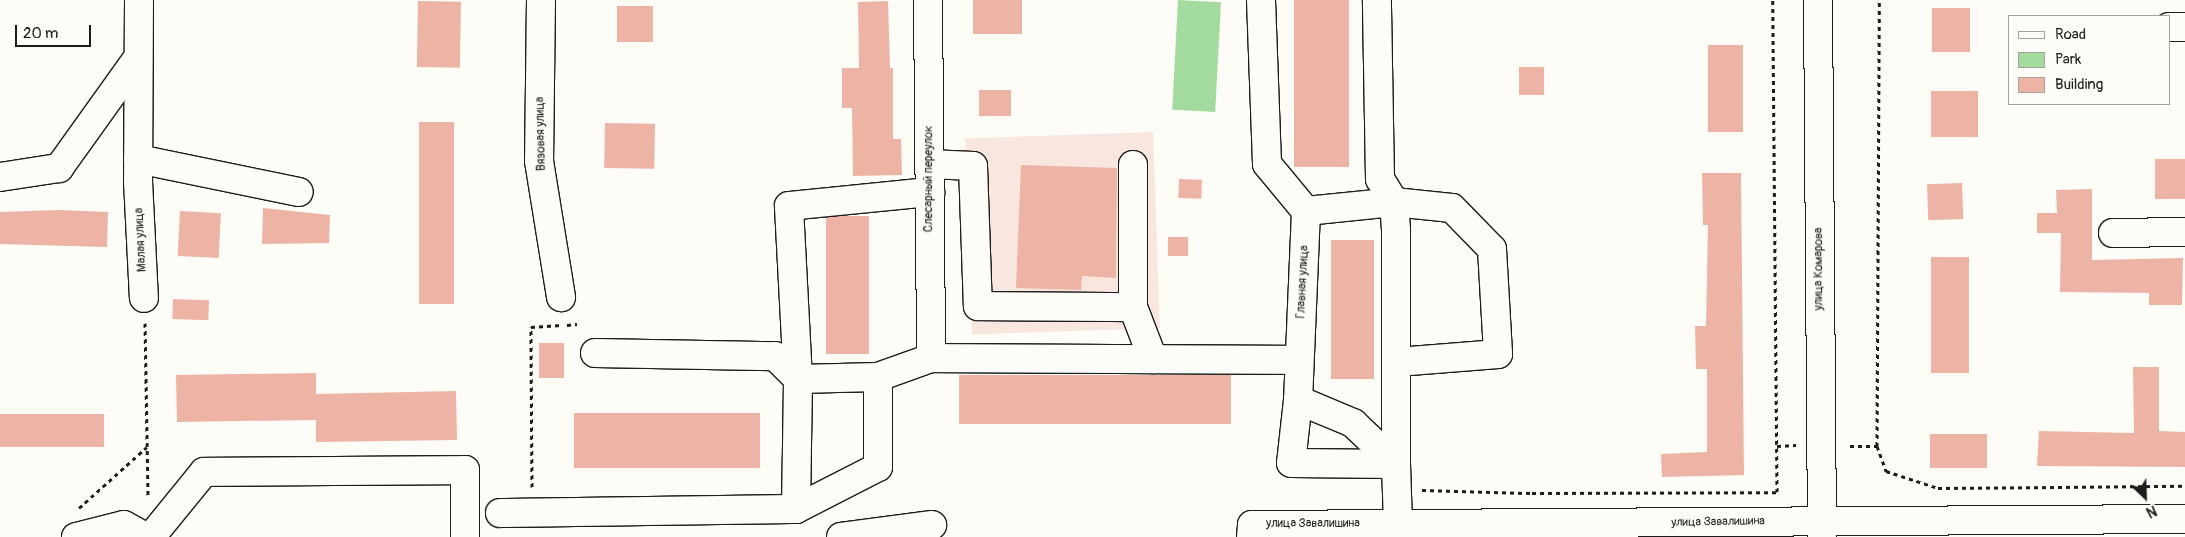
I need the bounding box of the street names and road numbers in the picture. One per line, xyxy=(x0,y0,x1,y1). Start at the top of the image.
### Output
street label: Вязовая улица xyxy=(533,97,549,171)
street label: Слесарный переулок xyxy=(922,126,936,232)
street label: Малая улица xyxy=(132,208,150,272)
street label: улица Комарова xyxy=(1812,228,1826,310)
street label: Главная улица xyxy=(1294,245,1312,319)
street label: улица Завалишина xyxy=(1671,514,1765,530)
street label: улица Завалишина xyxy=(1266,517,1360,531)

